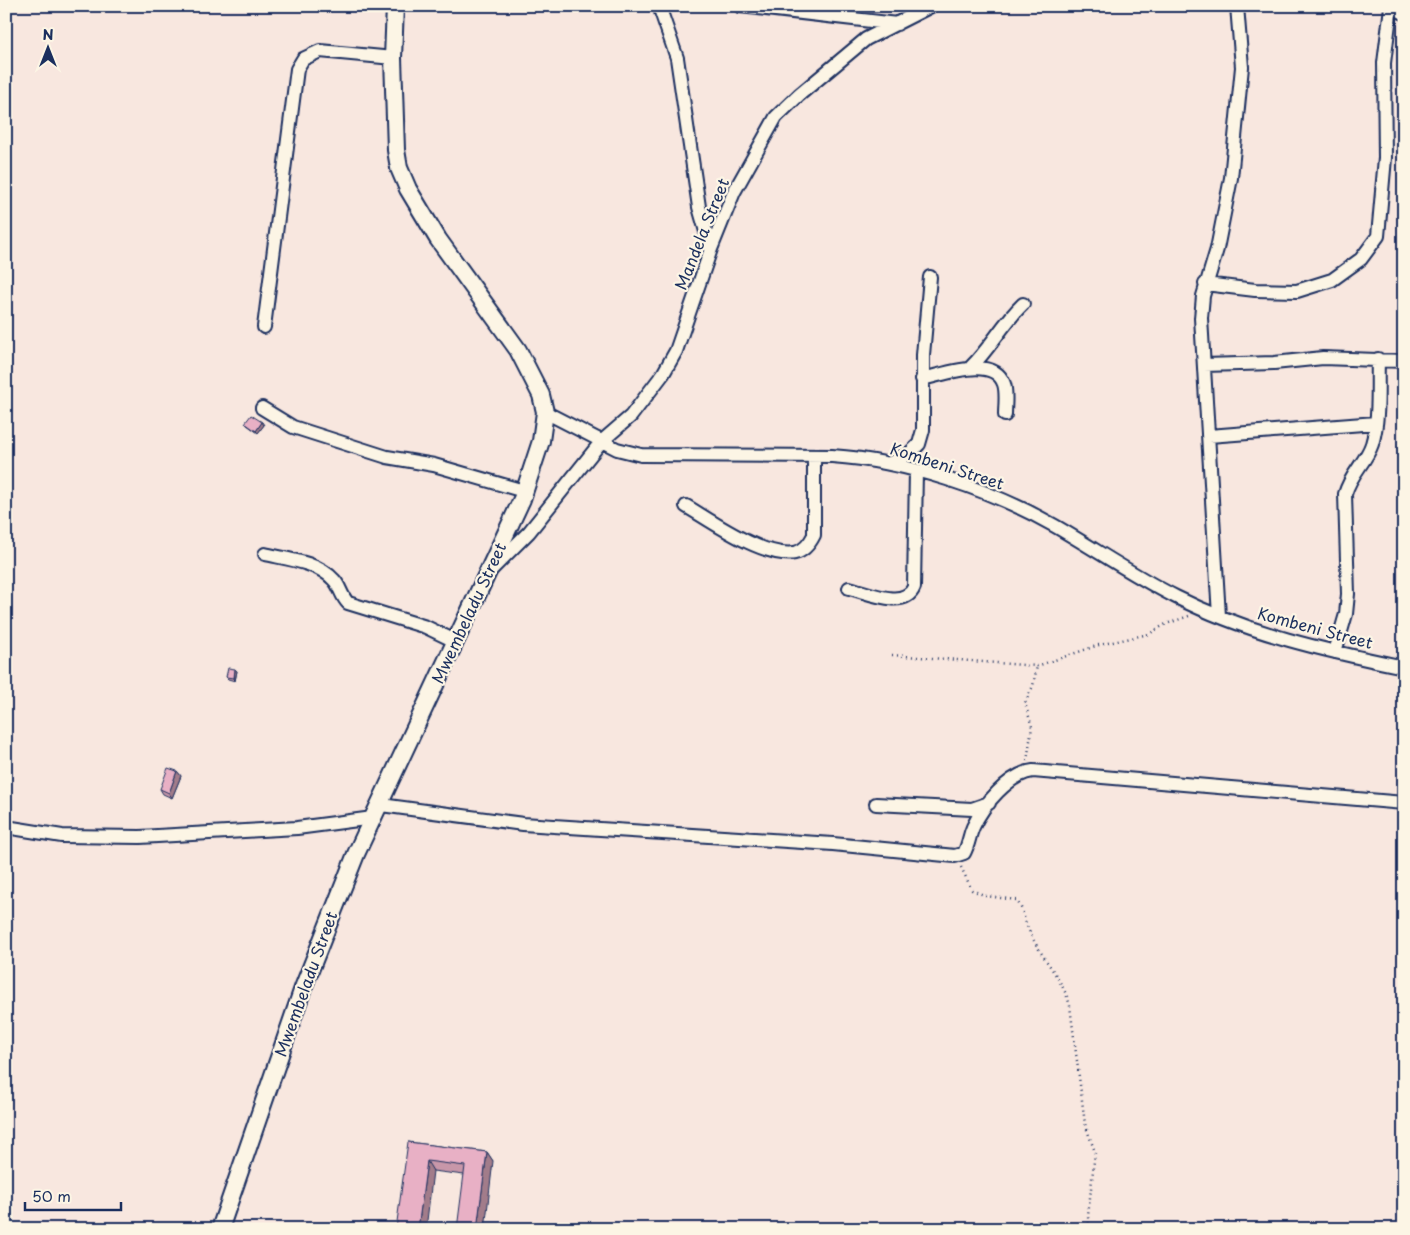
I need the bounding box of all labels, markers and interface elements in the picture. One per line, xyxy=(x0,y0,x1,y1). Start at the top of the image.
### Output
north arrow xyxy=(22,22,72,72)
text: N xyxy=(42,24,54,45)
street label: Mandela Street xyxy=(668,174,735,293)
street label: Kombeni Street xyxy=(887,435,1008,495)
street label: Mwembeladu Street xyxy=(425,538,512,687)
street label: Kombeni Street xyxy=(1255,600,1376,654)
street label: Mwembeladu Street xyxy=(268,907,343,1060)
scale bar xyxy=(25,1180,121,1212)
text: 50 m xyxy=(32,1184,71,1207)

